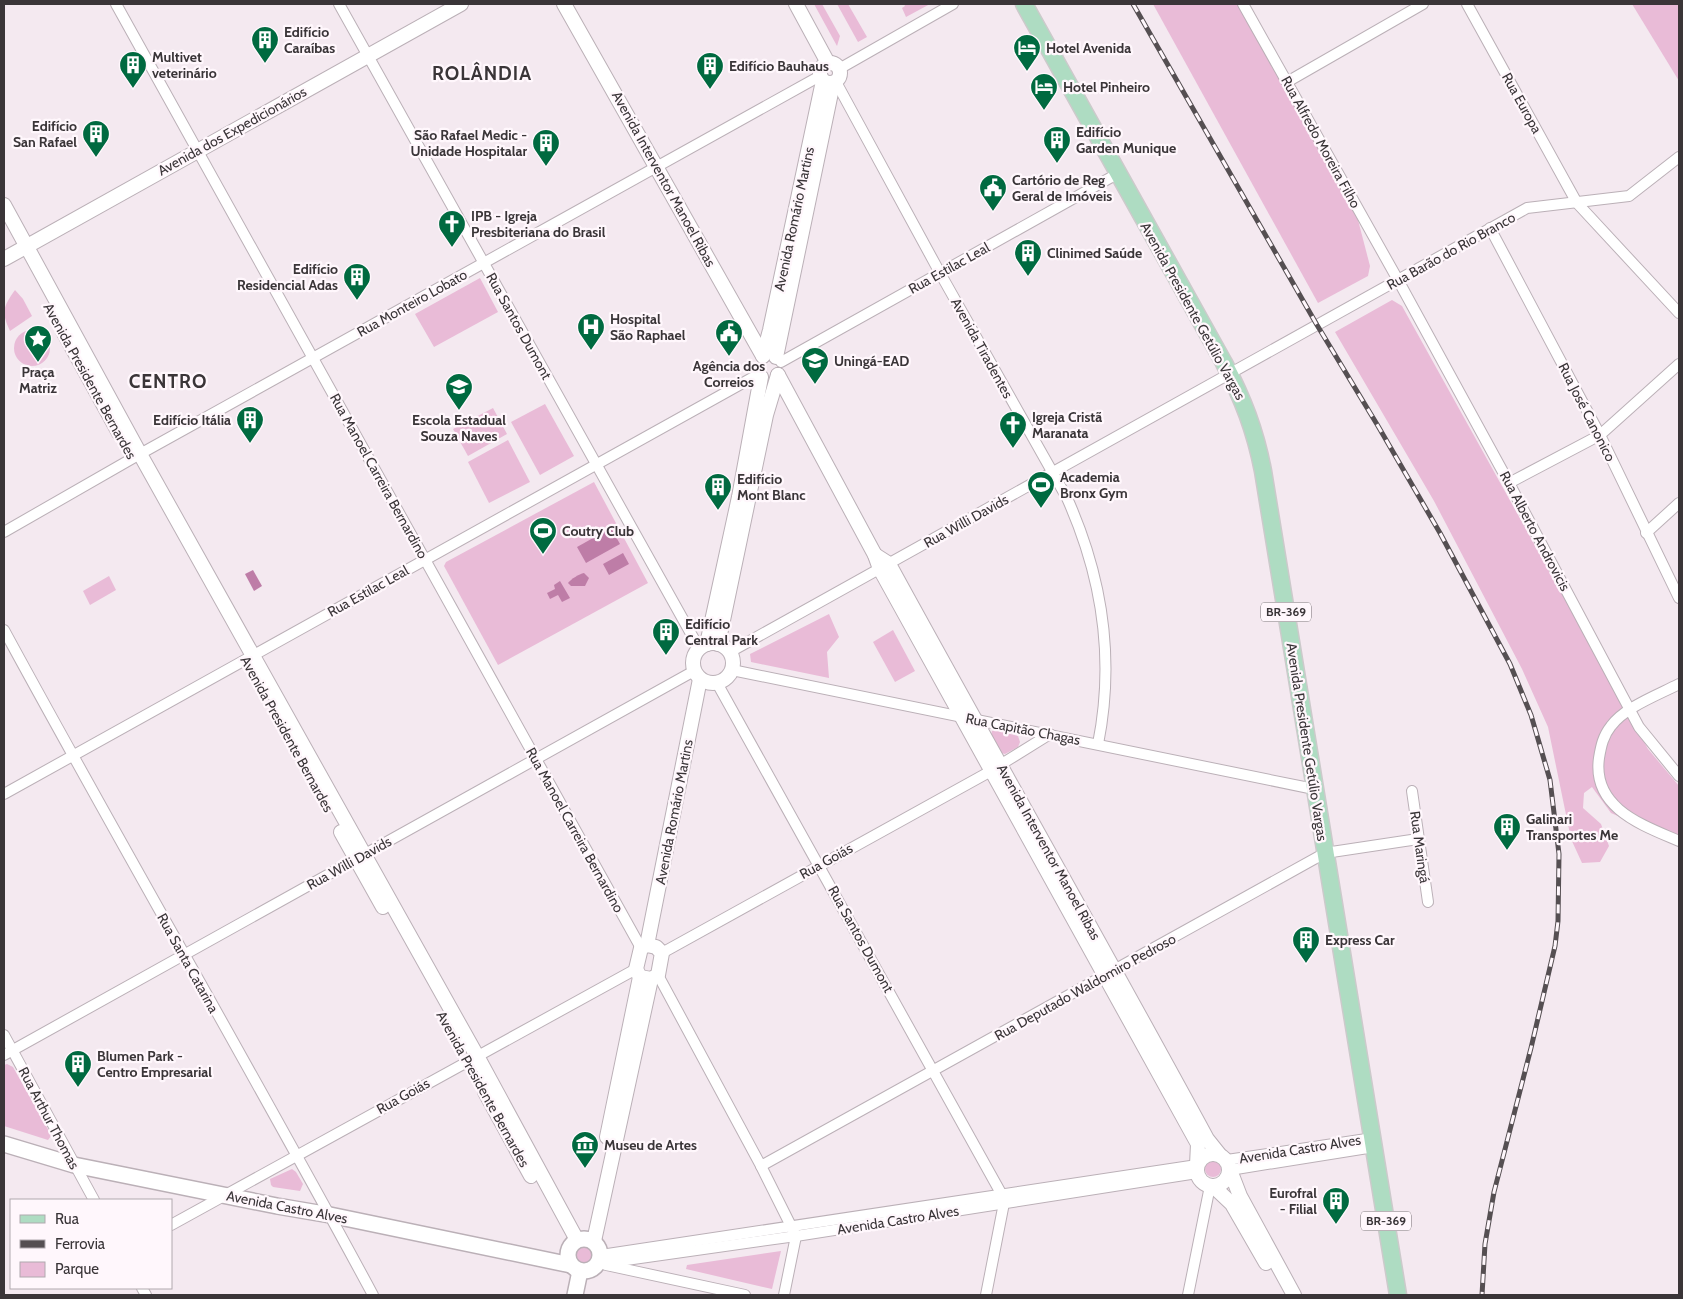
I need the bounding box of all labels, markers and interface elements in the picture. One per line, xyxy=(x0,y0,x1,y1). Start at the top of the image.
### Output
place label: Edifício Caraíbas xyxy=(284,23,335,57)
building icon: Edifício Caraíbas xyxy=(250,25,280,64)
hotel icon: Hotel Avenida xyxy=(1012,33,1042,72)
place label: Hotel Avenida xyxy=(1046,39,1131,57)
place label: Multivet veterinário xyxy=(152,48,217,82)
building icon: Multivet veterinário xyxy=(118,50,148,89)
building icon: Edifício Bauhaus xyxy=(695,51,725,90)
place label: Edifício Bauhaus xyxy=(729,57,829,75)
district label: ROLÂNDIA xyxy=(432,61,532,85)
street label: Rua Europa xyxy=(1498,69,1546,137)
hotel icon: Hotel Pinheiro xyxy=(1029,72,1059,111)
street label: Rua Alfredo Moreira Filho xyxy=(1277,73,1365,211)
place label: Hotel Pinheiro xyxy=(1063,78,1150,96)
street label: Avenida dos Expedicionários xyxy=(154,82,310,179)
street label: Avenida Interventor Manoel Ribas xyxy=(608,88,720,270)
place label: Edifício San Rafael xyxy=(13,117,77,151)
building icon: Edifício San Rafael xyxy=(81,119,111,158)
place label: Edifício Garden Munique xyxy=(1076,123,1176,157)
building icon: Edifício Garden Munique xyxy=(1042,125,1072,164)
place label: São Rafael Medic - Unidade Hospitalar xyxy=(410,126,527,160)
building icon: São Rafael Medic - Unidade Hospitalar xyxy=(531,128,561,167)
street label: Avenida Romário Martins xyxy=(770,145,818,293)
place label: Cartório de Reg Geral de Imóveis xyxy=(1012,171,1112,205)
public building icon: Cartório de Reg Geral de Imóveis xyxy=(978,173,1008,212)
place label: IPB - Igreja Presbiteriana do Brasil xyxy=(471,207,606,241)
street label: Rua Barão do Rio Branco xyxy=(1384,208,1519,294)
church icon: IPB - Igreja Presbiteriana do Brasil xyxy=(437,209,467,248)
street label: Avenida Presidente Getúlio Vargas xyxy=(1137,219,1250,403)
street label: Rua Estilac Leal xyxy=(905,238,993,298)
building icon: Clinimed Saúde xyxy=(1013,238,1043,277)
place label: Clinimed Saúde xyxy=(1047,244,1142,262)
place label: Edifício Residencial Adas xyxy=(237,260,338,294)
building icon: Edifício Residencial Adas xyxy=(342,262,372,301)
street label: Rua Monteiro Lobato xyxy=(354,265,471,341)
street label: Rua Santos Dumont xyxy=(482,269,556,383)
street label: Avenida Tiradentes xyxy=(947,295,1017,402)
street label: Avenida Presidente Bernardes xyxy=(40,300,141,462)
place label: Hospital São Raphael xyxy=(610,310,686,344)
hospital icon: Hospital São Raphael xyxy=(576,312,606,351)
public building icon: Agência dos Correios xyxy=(714,318,744,357)
place icon: Praça Matriz xyxy=(23,324,53,363)
school or university icon: Uningá-EAD xyxy=(800,346,830,385)
place label: Uningá-EAD xyxy=(834,352,909,370)
place label: Agência dos Correios xyxy=(693,357,765,391)
street label: Rua José Canonico xyxy=(1554,360,1620,465)
place label: Praça Matriz xyxy=(19,363,57,397)
district label: CENTRO xyxy=(129,370,207,393)
school or university icon: Escola Estadual Souza Naves xyxy=(444,372,474,411)
street label: Rua Manoel Carreira Bernardino xyxy=(326,390,432,562)
building icon: Edifício Itália xyxy=(235,405,265,444)
place label: Igreja Cristã Maranata xyxy=(1032,408,1102,442)
church icon: Igreja Cristã Maranata xyxy=(998,410,1028,449)
place label: Edifício Itália xyxy=(153,411,231,429)
place label: Escola Estadual Souza Naves xyxy=(412,411,506,445)
place label: Academia Bronx Gym xyxy=(1060,468,1128,502)
street label: Rua Alberto Androvicis xyxy=(1496,468,1574,594)
place label: Edifício Mont Blanc xyxy=(737,470,806,504)
sports icon: Academia Bronx Gym xyxy=(1026,470,1056,509)
building icon: Edifício Mont Blanc xyxy=(703,472,733,511)
street label: Rua Willi Davids xyxy=(920,490,1012,552)
sports icon: Coutry Club xyxy=(528,516,558,555)
place label: Coutry Club xyxy=(562,522,634,540)
street label: Rua Estilac Leal xyxy=(324,561,412,621)
road number: BR-369 xyxy=(1261,602,1311,622)
place label: Edifício Central Park xyxy=(685,615,758,649)
building icon: Edifício Central Park xyxy=(651,617,681,656)
street label: Avenida Presidente Getúlio Vargas xyxy=(1282,642,1332,843)
street label: Avenida Presidente Bernardes xyxy=(237,653,338,815)
street label: Rua Capitão Chagas xyxy=(964,709,1082,749)
street label: Avenida Romário Martins xyxy=(651,738,697,886)
street label: Rua Manoel Carreira Bernardino xyxy=(522,744,628,916)
street label: Avenida Interventor Manoel Ribas xyxy=(993,761,1105,943)
street label: Rua Maringá xyxy=(1406,810,1434,884)
place label: Galinari Transportes Me xyxy=(1526,810,1618,844)
building icon: Galinari Transportes Me xyxy=(1492,812,1522,851)
street label: Rua Willi Davids xyxy=(303,832,395,894)
street label: Rua Goiás xyxy=(796,839,856,883)
street label: Rua Santos Dumont xyxy=(824,882,898,996)
street label: Rua Santa Catarina xyxy=(153,910,223,1016)
building icon: Express Car xyxy=(1291,925,1321,964)
street label: Rua Deputado Waldomiro Pedroso xyxy=(991,929,1179,1044)
place label: Express Car xyxy=(1325,931,1395,949)
street label: Avenida Presidente Bernardes xyxy=(433,1008,534,1170)
place label: Blumen Park - Centro Empresarial xyxy=(97,1047,212,1081)
building icon: Blumen Park - Centro Empresarial xyxy=(63,1049,93,1088)
street label: Rua Arthur Thomas xyxy=(14,1064,84,1172)
street label: Rua Goiás xyxy=(373,1074,433,1118)
museum icon: Museu de Artes xyxy=(570,1130,600,1169)
street label: Avenida Castro Alves xyxy=(1238,1130,1362,1168)
place label: Museu de Artes xyxy=(604,1136,697,1154)
place label: Eurofral - Filial xyxy=(1269,1184,1317,1218)
street label: Avenida Castro Alves xyxy=(225,1186,349,1228)
building icon: Eurofral - Filial xyxy=(1321,1186,1351,1225)
legend xyxy=(10,1199,172,1289)
street label: Avenida Castro Alves xyxy=(836,1201,960,1239)
text: Rua xyxy=(55,1210,80,1228)
road number: BR-369 xyxy=(1361,1212,1411,1230)
text: Ferrovia xyxy=(55,1235,106,1253)
text: Parque xyxy=(55,1260,99,1278)

